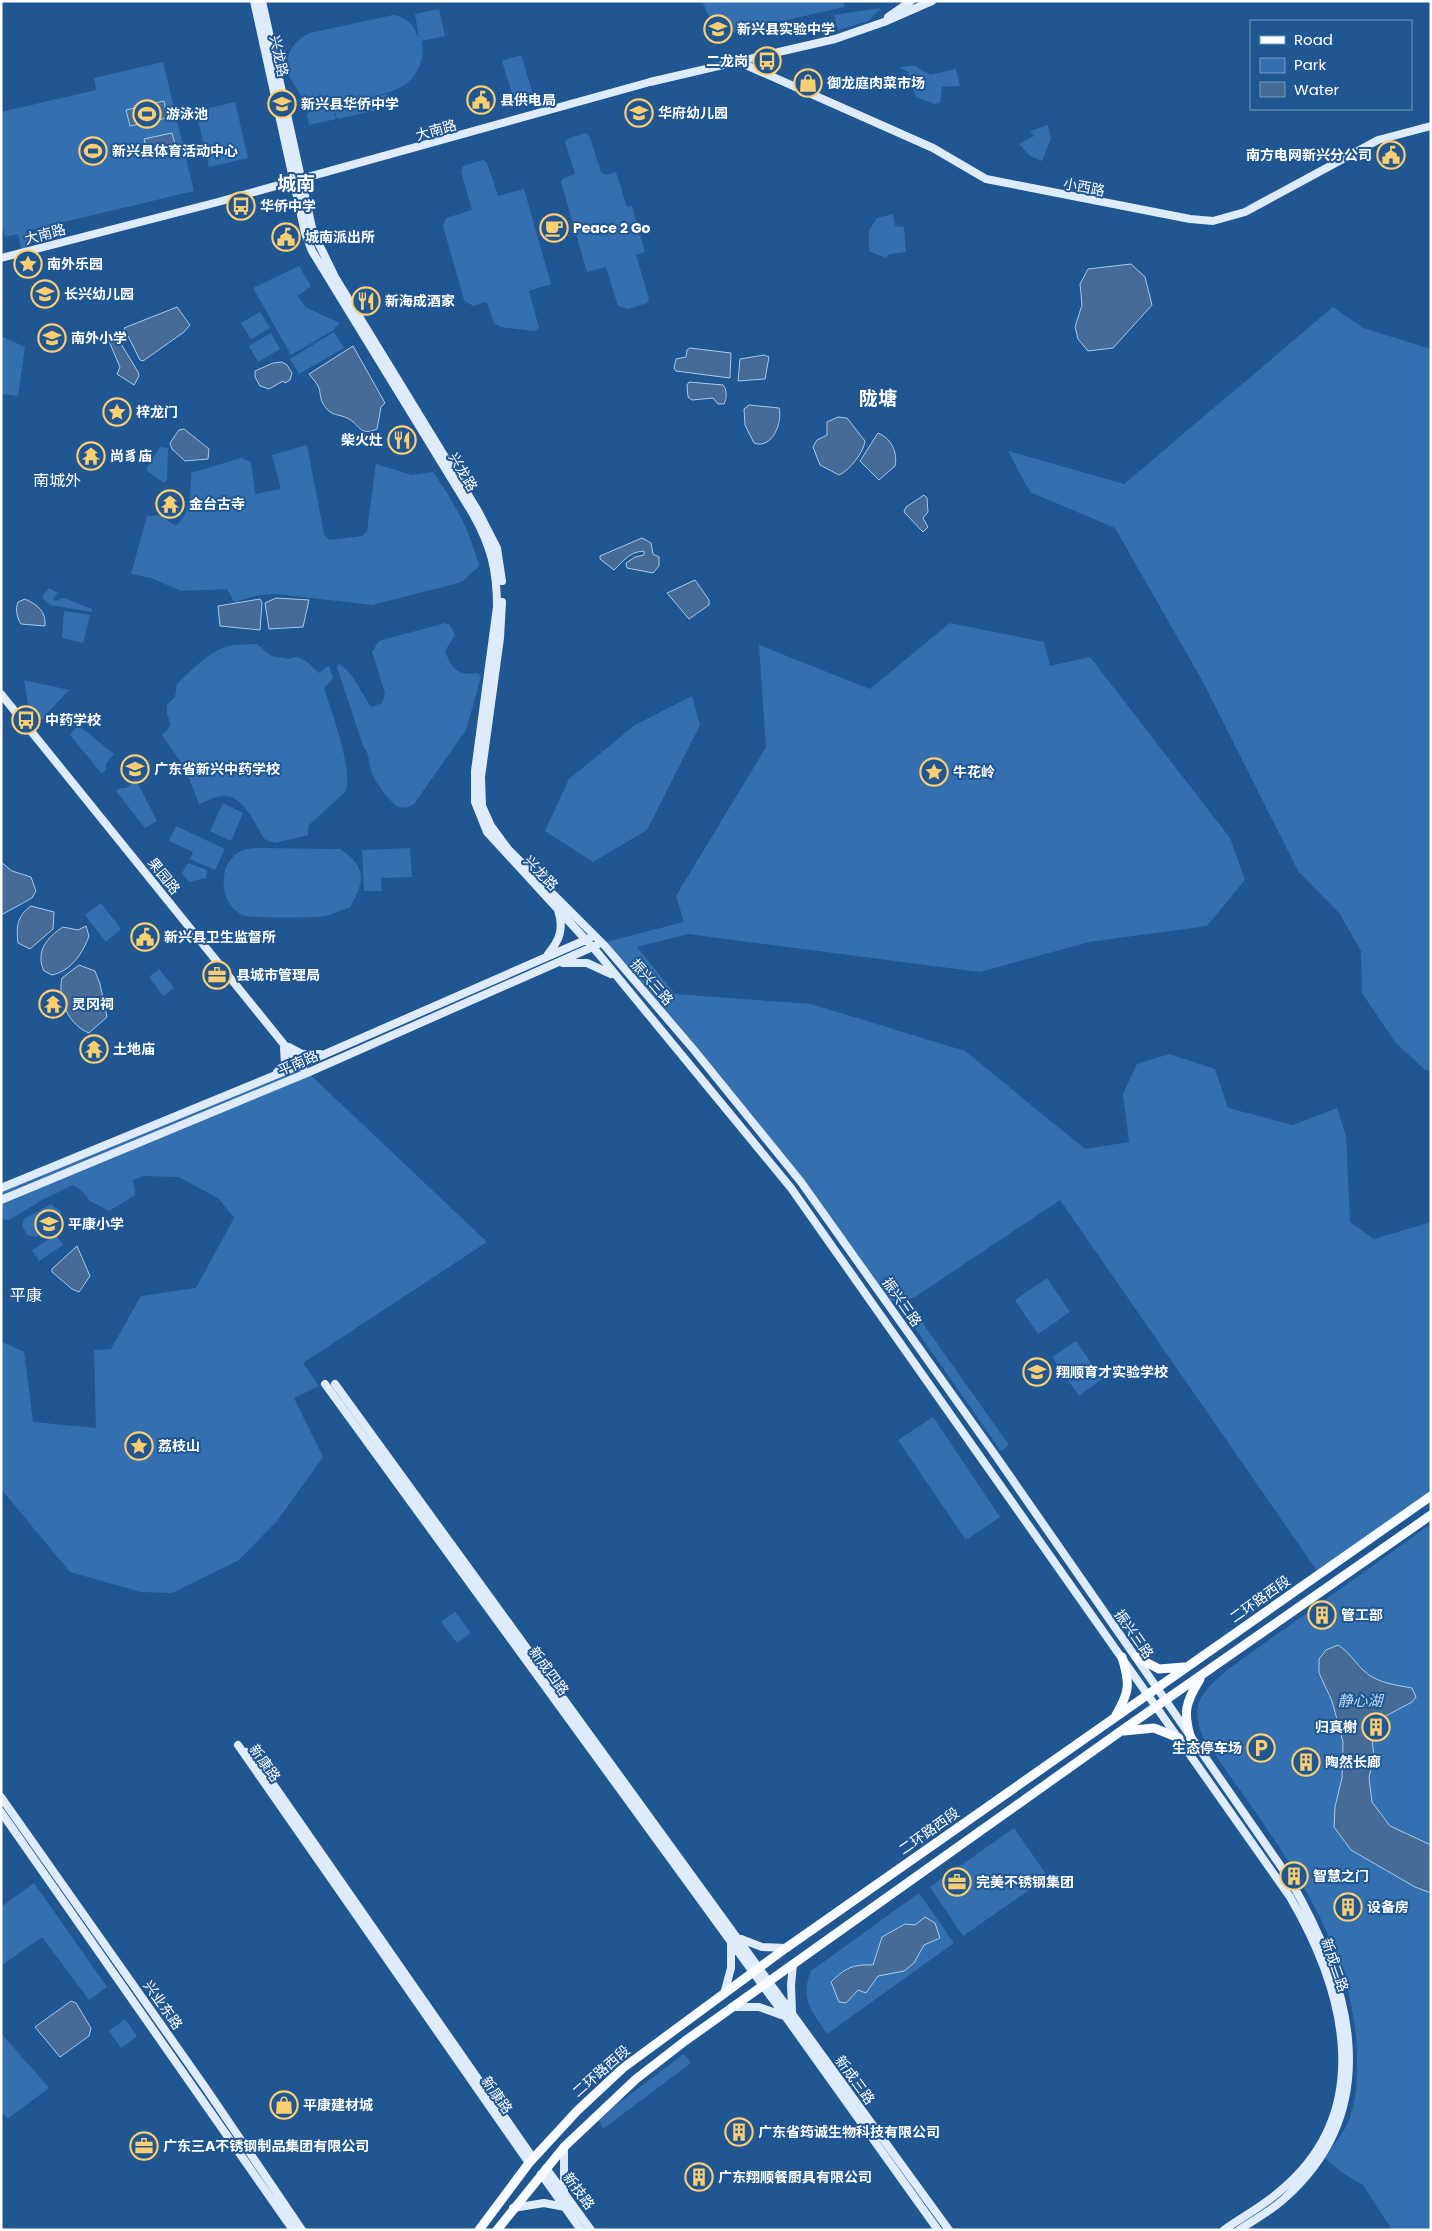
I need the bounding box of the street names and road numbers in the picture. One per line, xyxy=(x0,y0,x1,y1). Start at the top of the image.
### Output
street label: 兴龙路 xyxy=(265,33,293,79)
street label: 大南路 xyxy=(413,115,459,145)
street label: 小西路 xyxy=(1061,173,1107,201)
street label: 大南路 xyxy=(22,219,68,249)
street label: 兴龙路 xyxy=(444,449,482,495)
street label: 兴龙路 xyxy=(519,851,563,895)
street label: 果园路 xyxy=(143,853,185,899)
street label: 振兴三路 xyxy=(626,954,678,1010)
street label: 平南路 xyxy=(275,1046,321,1080)
street label: 振兴三路 xyxy=(878,1273,926,1331)
street label: 二环路西段 xyxy=(1226,1571,1294,1627)
street label: 振兴三路 xyxy=(1110,1605,1158,1663)
street label: 新成四路 xyxy=(524,1642,574,1700)
street label: 新康路 xyxy=(245,1740,285,1786)
street label: 二环路西段 xyxy=(895,1803,963,1859)
street label: 新成二路 xyxy=(1316,1935,1354,1995)
street label: 兴业东路 xyxy=(139,1976,187,2034)
street label: 二环路西段 xyxy=(568,2040,634,2102)
street label: 新成三路 xyxy=(830,2051,880,2109)
street label: 新康路 xyxy=(477,2072,517,2118)
street label: 新技路 xyxy=(559,2168,599,2214)

